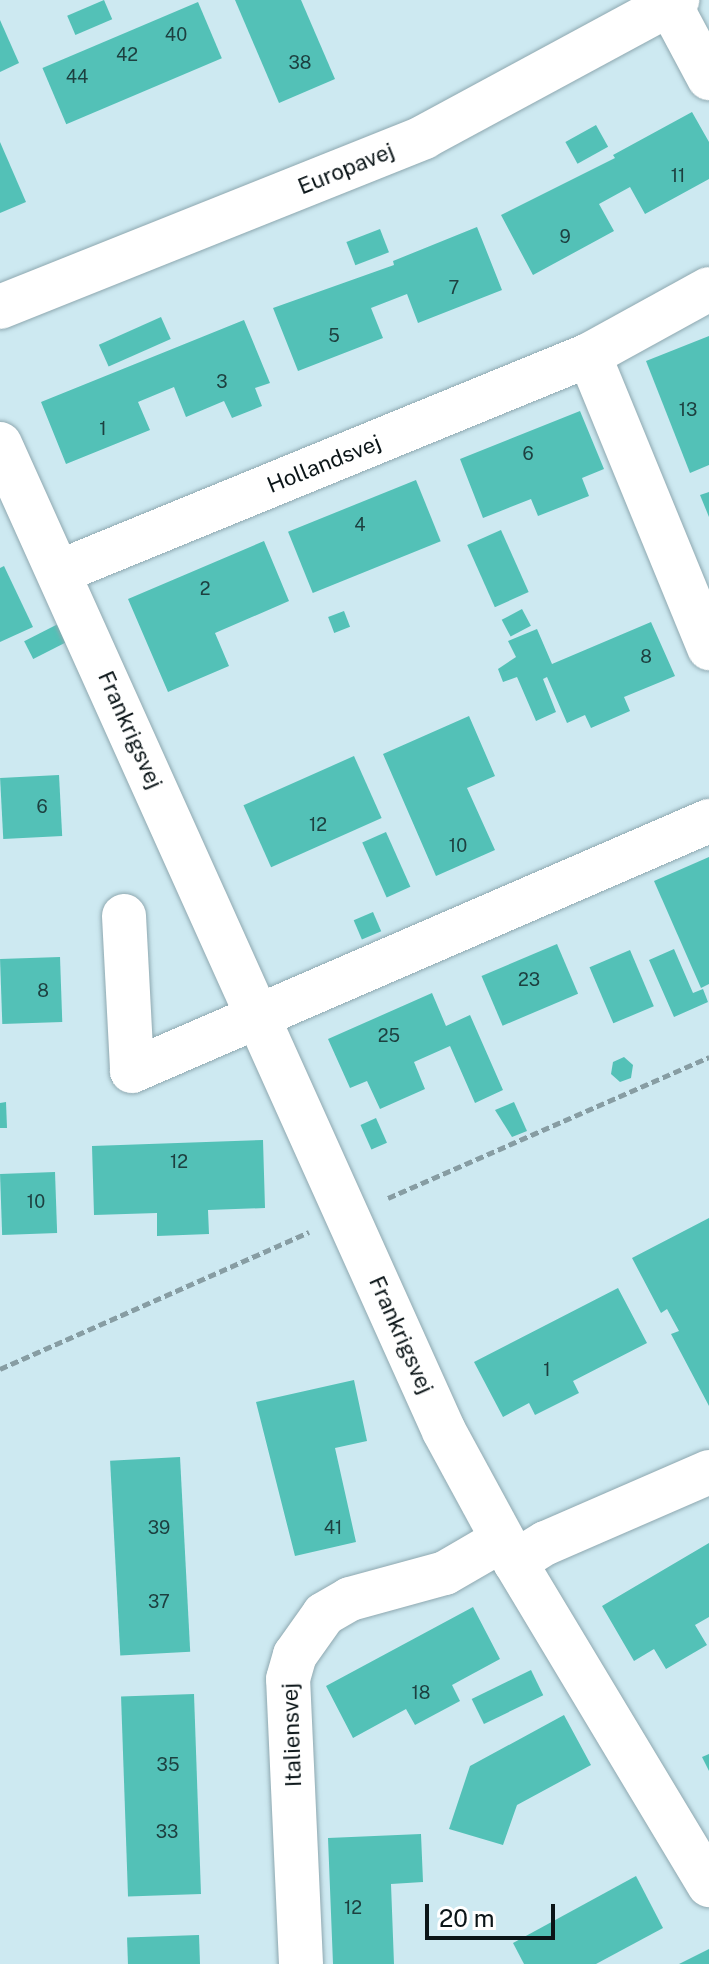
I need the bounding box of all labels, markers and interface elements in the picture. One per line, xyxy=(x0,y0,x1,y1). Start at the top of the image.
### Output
house number: 40 xyxy=(165,24,187,46)
house number: 42 xyxy=(116,44,138,66)
house number: 38 xyxy=(289,52,311,74)
house number: 44 xyxy=(66,66,88,88)
street label: Europavej xyxy=(294,138,398,200)
house number: 11 xyxy=(671,165,685,187)
house number: 9 xyxy=(559,226,571,248)
house number: 7 xyxy=(449,277,459,299)
house number: 5 xyxy=(328,325,340,347)
house number: 3 xyxy=(216,371,228,393)
house number: 13 xyxy=(679,399,697,421)
house number: 1 xyxy=(99,418,107,440)
street label: Hollandsvej xyxy=(263,429,385,499)
house number: 6 xyxy=(522,443,534,465)
house number: 4 xyxy=(354,514,366,536)
house number: 2 xyxy=(200,578,210,600)
house number: 8 xyxy=(640,646,652,668)
street label: Frankrigsvej xyxy=(92,667,168,793)
house number: 6 xyxy=(36,796,48,818)
house number: 12 xyxy=(309,814,327,836)
house number: 10 xyxy=(449,835,467,857)
house number: 23 xyxy=(518,969,540,991)
house number: 8 xyxy=(37,980,49,1002)
house number: 25 xyxy=(378,1025,400,1047)
house number: 12 xyxy=(170,1151,188,1173)
house number: 10 xyxy=(27,1191,45,1213)
street label: Frankrigsvej xyxy=(363,1272,439,1398)
house number: 1 xyxy=(543,1359,551,1381)
house number: 39 xyxy=(148,1517,170,1539)
house number: 41 xyxy=(324,1517,342,1539)
house number: 37 xyxy=(148,1591,170,1613)
house number: 18 xyxy=(412,1682,430,1704)
street label: Italiensvej xyxy=(277,1683,307,1787)
house number: 35 xyxy=(157,1754,179,1776)
house number: 33 xyxy=(156,1821,178,1843)
scale bar xyxy=(429,1888,559,1938)
house number: 12 xyxy=(344,1897,362,1919)
text: 20 m xyxy=(439,1904,495,1932)

